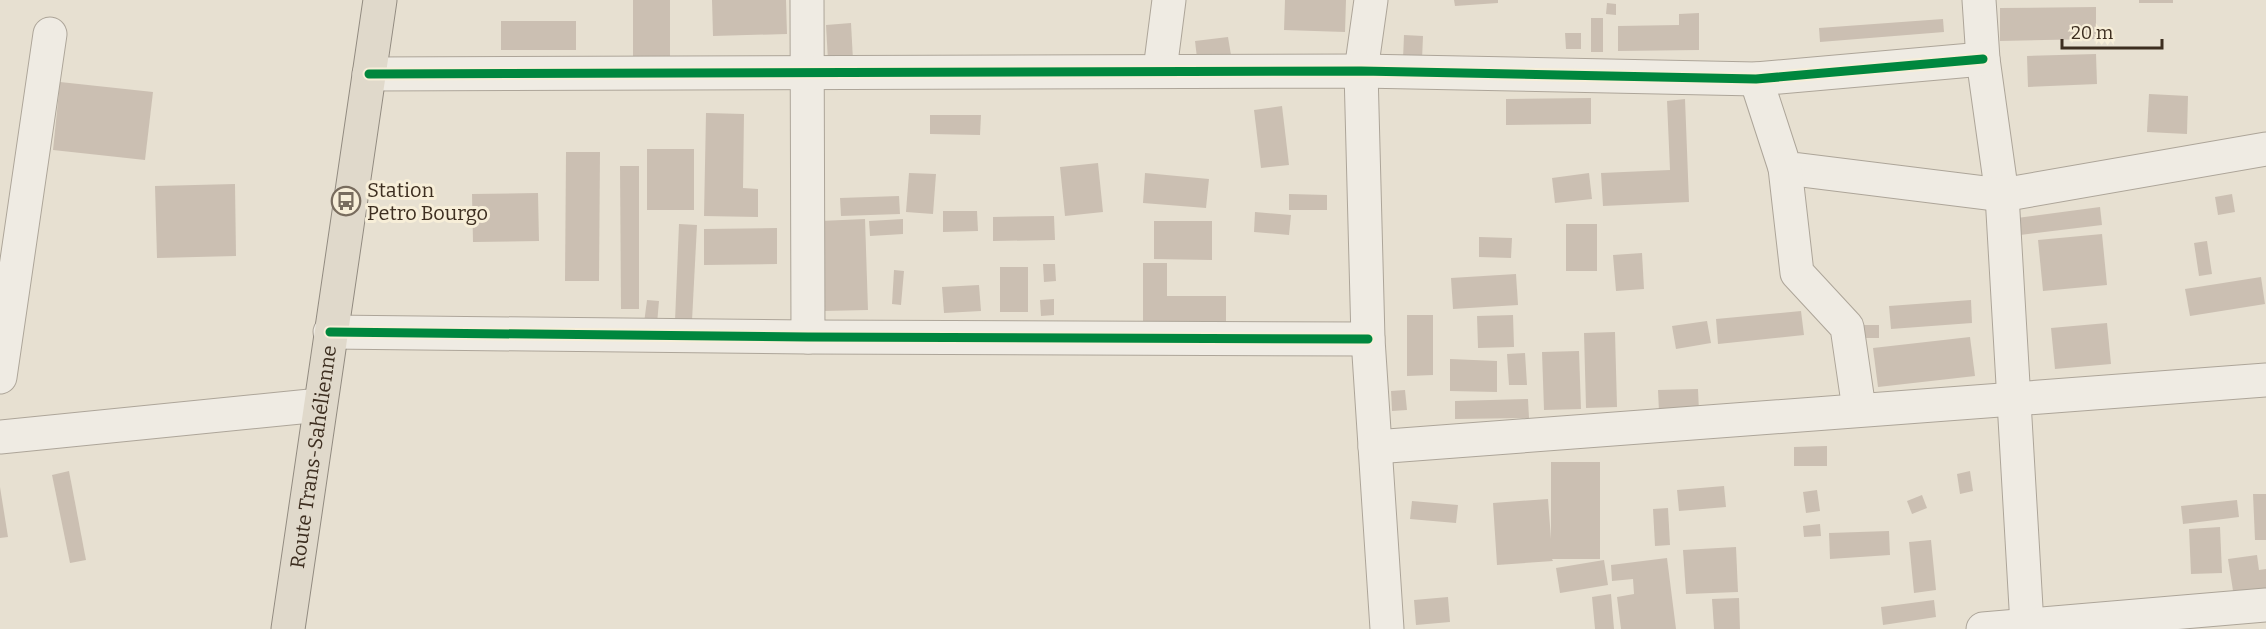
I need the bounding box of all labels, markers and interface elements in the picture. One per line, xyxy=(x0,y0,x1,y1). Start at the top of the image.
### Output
scale bar xyxy=(2062,12,2162,50)
text: 20 m xyxy=(2071,22,2113,44)
place label: Station Petro Bourgo xyxy=(367,178,488,225)
bus stop icon: Station Petro Bourgo xyxy=(330,185,362,217)
street label: Route Trans-Sahélienne xyxy=(285,344,341,570)

